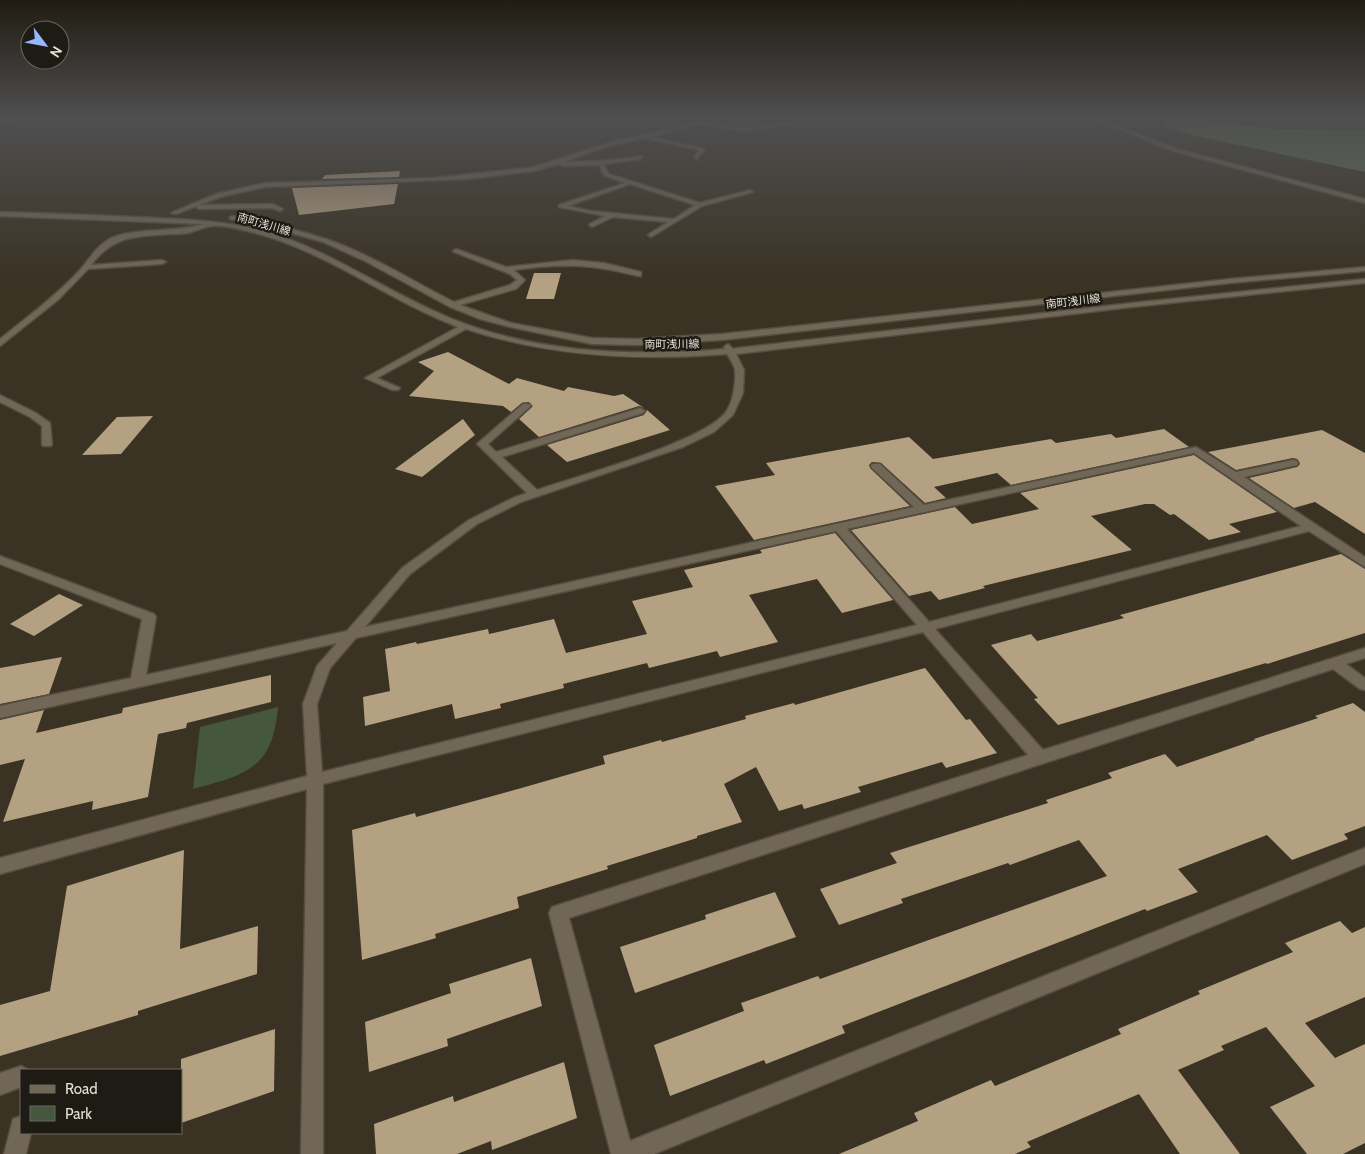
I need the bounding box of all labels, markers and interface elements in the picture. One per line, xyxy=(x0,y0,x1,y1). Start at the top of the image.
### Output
north arrow xyxy=(20,20,70,70)
text: N xyxy=(46,43,66,61)
street label: 南町浅川線 xyxy=(236,210,292,238)
street label: 南町浅川線 xyxy=(1045,291,1101,311)
street label: 南町浅川線 xyxy=(644,337,700,351)
legend xyxy=(20,1069,182,1134)
text: Road xyxy=(65,1080,98,1098)
text: Park xyxy=(65,1105,92,1123)

